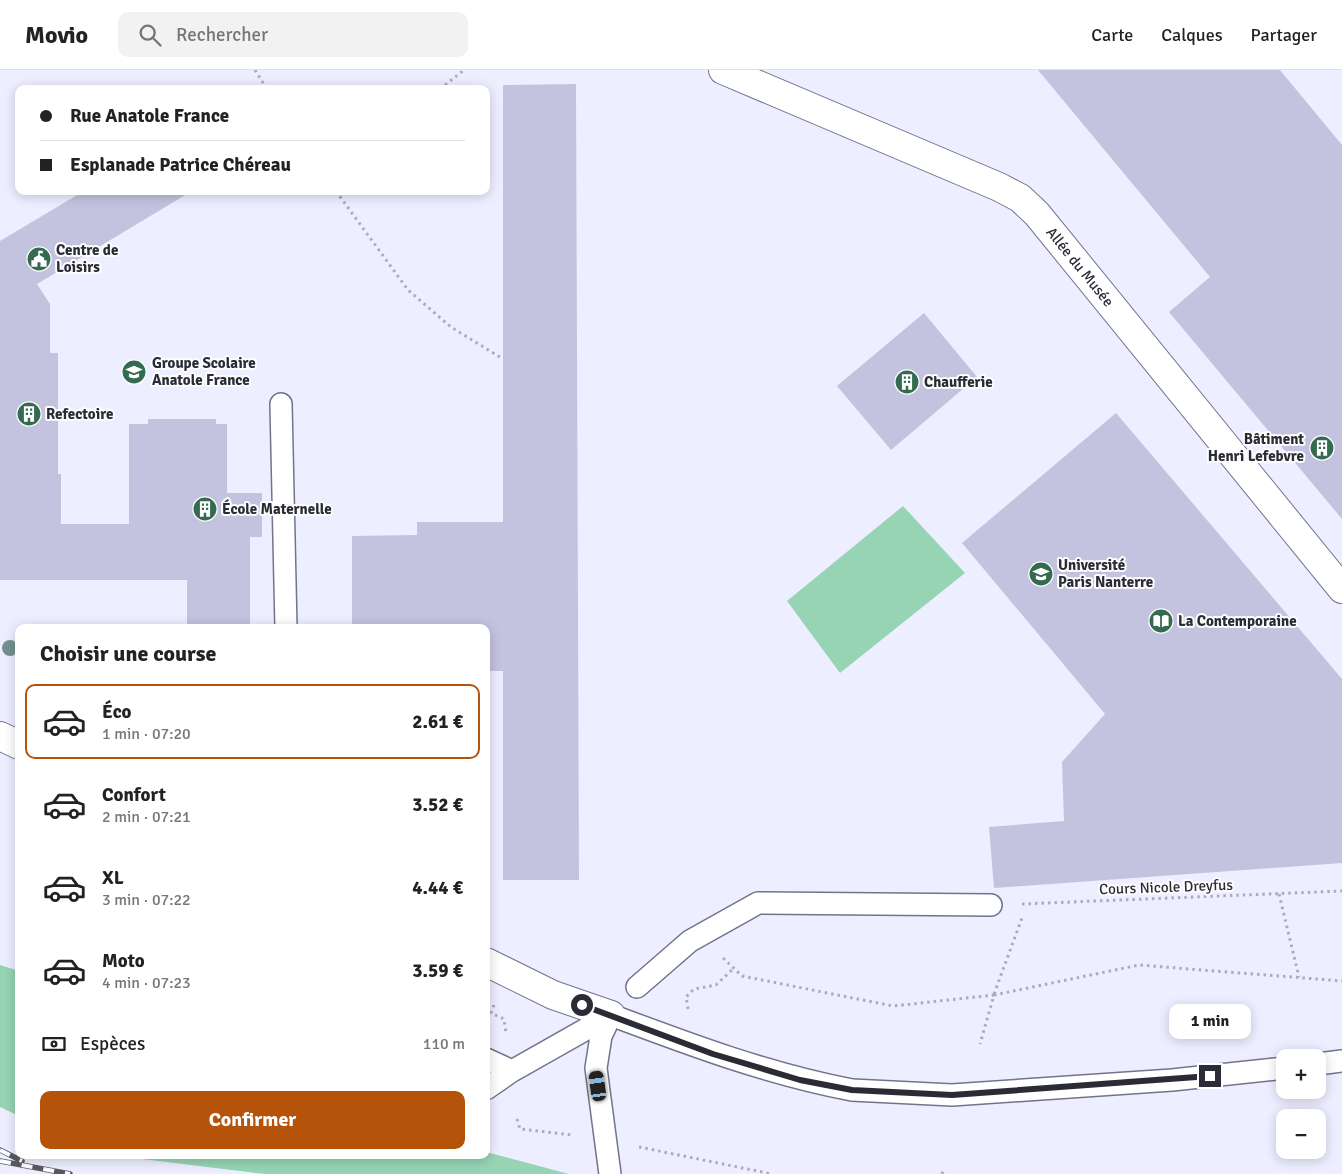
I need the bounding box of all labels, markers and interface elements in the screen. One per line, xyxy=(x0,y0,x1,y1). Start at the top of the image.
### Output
search box xyxy=(118,12,468,57)
text: Movio xyxy=(25,20,88,50)
icon: search xyxy=(136,21,164,49)
text: Rechercher xyxy=(176,23,268,47)
text: Carte xyxy=(1091,24,1133,46)
text: Calques xyxy=(1161,24,1223,46)
text: Partager xyxy=(1251,24,1317,46)
text: Rue Anatole France xyxy=(70,104,229,128)
text: Esplanade Patrice Chéreau xyxy=(70,153,291,177)
street label: Allée du Musée xyxy=(1042,223,1118,310)
place label: Centre de Loisirs xyxy=(56,241,118,276)
public building icon: Centre de Loisirs xyxy=(26,246,52,272)
place label: Groupe Scolaire Anatole France xyxy=(152,354,256,389)
school or university icon: Groupe Scolaire Anatole France xyxy=(121,359,147,385)
building icon: Chaufferie xyxy=(894,369,920,395)
place label: Chaufferie xyxy=(924,373,993,391)
building icon: Refectoire xyxy=(16,401,42,427)
place label: Refectoire xyxy=(46,405,113,423)
place label: Bâtiment Henri Lefebvre xyxy=(1208,430,1304,465)
building icon: Bâtiment Henri Lefebvre xyxy=(1309,435,1335,461)
building icon: École Maternelle xyxy=(192,496,218,522)
place label: École Maternelle xyxy=(222,499,332,518)
place label: Université Paris Nanterre xyxy=(1058,556,1153,591)
school or university icon: Université Paris Nanterre xyxy=(1028,561,1054,587)
library icon: La Contemporaine xyxy=(1148,608,1174,634)
place label: La Contemporaine xyxy=(1178,612,1297,630)
text: Choisir une course xyxy=(40,640,216,667)
icon: car xyxy=(42,699,87,744)
text: Éco xyxy=(102,700,132,724)
text: 2.61 € xyxy=(412,710,463,734)
text: 1 min · 07:20 xyxy=(102,724,191,744)
icon: car xyxy=(42,782,87,827)
text: Confort xyxy=(102,783,166,807)
text: 3.52 € xyxy=(412,793,463,817)
text: 2 min · 07:21 xyxy=(102,807,191,827)
icon: car xyxy=(42,865,87,910)
text: XL xyxy=(102,866,124,890)
text: 4.44 € xyxy=(412,876,463,900)
street label: Cours Nicole Dreyfus xyxy=(1099,876,1234,898)
text: 3 min · 07:22 xyxy=(102,890,191,910)
icon: car xyxy=(42,948,87,993)
text: Moto xyxy=(102,949,145,973)
text: 3.59 € xyxy=(412,959,463,983)
text: 4 min · 07:23 xyxy=(102,973,191,993)
route start xyxy=(571,994,593,1016)
callout: 1 min xyxy=(1169,1004,1251,1038)
text: 1 min xyxy=(1191,1011,1229,1031)
icon: cash xyxy=(40,1030,68,1058)
text: Espèces xyxy=(80,1032,145,1056)
text: 110 m xyxy=(423,1034,465,1054)
map controls xyxy=(1276,1049,1326,1159)
button: + xyxy=(1276,1049,1326,1099)
route end xyxy=(1199,1065,1221,1087)
car xyxy=(588,1070,607,1102)
button: Confirmer xyxy=(40,1091,465,1149)
button: − xyxy=(1276,1109,1326,1159)

